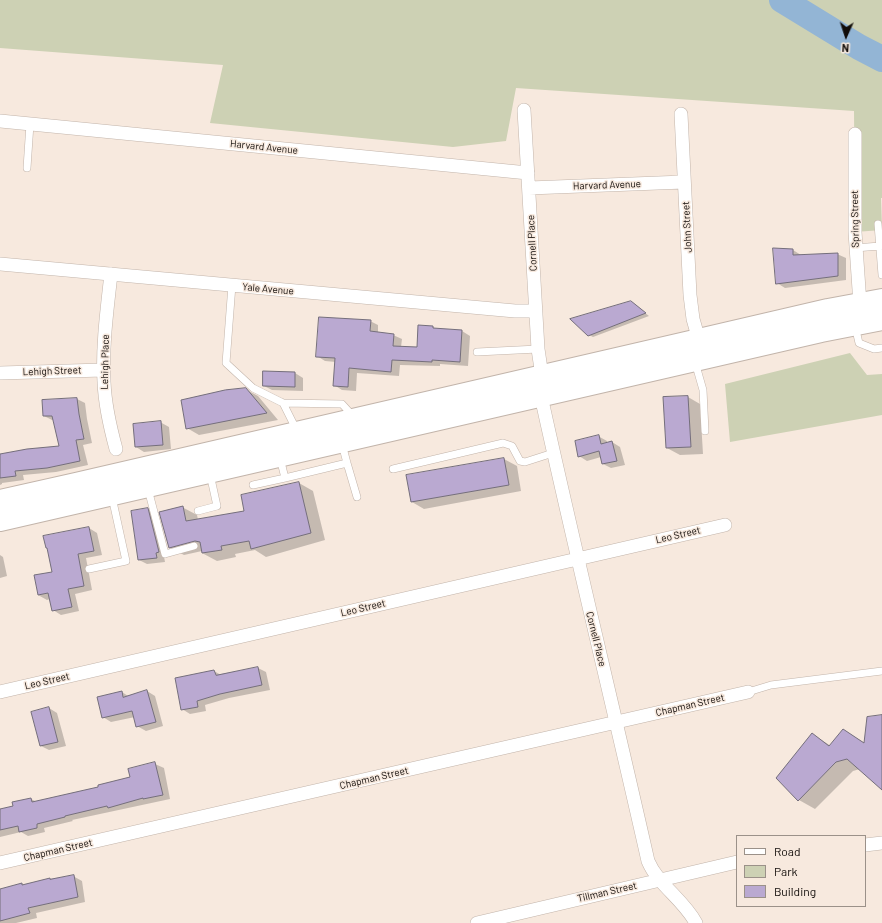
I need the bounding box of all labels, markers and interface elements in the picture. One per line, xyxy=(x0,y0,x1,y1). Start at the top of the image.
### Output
north arrow xyxy=(826,16,866,56)
text: N xyxy=(841,42,849,55)
street label: Harvard Avenue xyxy=(229,137,299,157)
street label: Harvard Avenue xyxy=(573,178,641,192)
street label: Spring Street xyxy=(848,190,862,248)
street label: John Street xyxy=(680,201,694,253)
street label: Cornell Place xyxy=(525,215,539,271)
street label: Yale Avenue xyxy=(242,281,294,297)
street label: Lehigh Place xyxy=(99,334,111,390)
street label: Lehigh Street xyxy=(22,364,82,378)
street label: Leo Street xyxy=(654,524,702,546)
street label: Leo Street xyxy=(339,597,387,619)
street label: Cornell Place xyxy=(583,610,609,668)
street label: Leo Street xyxy=(23,670,71,692)
street label: Chapman Street xyxy=(654,691,726,719)
street label: Chapman Street xyxy=(338,764,410,792)
legend xyxy=(736,835,866,907)
street label: Chapman Street xyxy=(22,836,94,864)
text: Road xyxy=(774,844,801,858)
text: Park xyxy=(774,864,798,878)
street label: Tillman Street xyxy=(576,879,638,905)
text: Building xyxy=(774,884,816,898)

